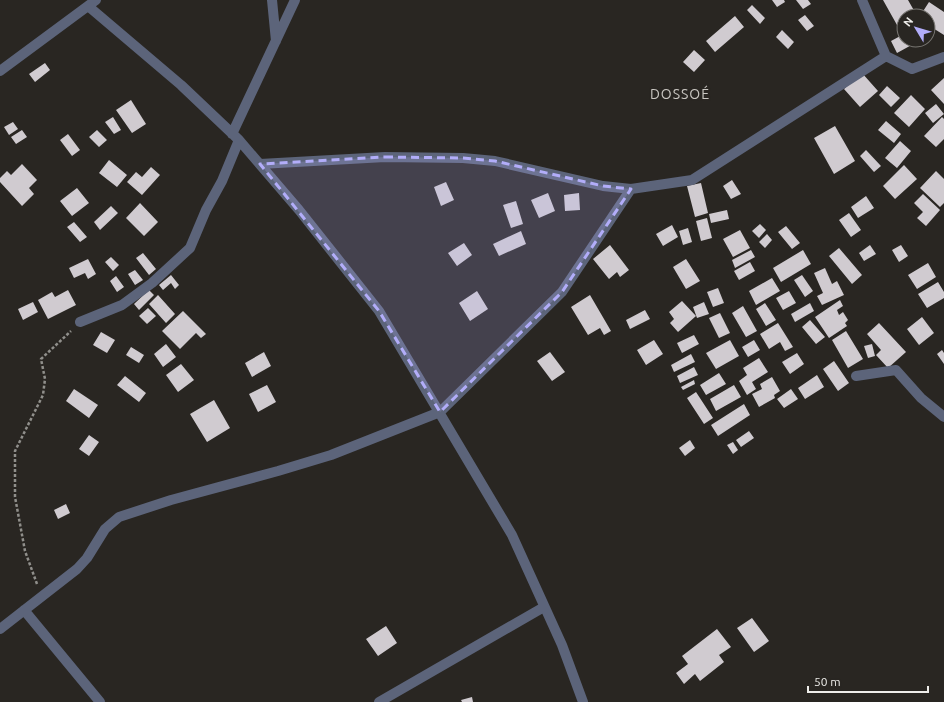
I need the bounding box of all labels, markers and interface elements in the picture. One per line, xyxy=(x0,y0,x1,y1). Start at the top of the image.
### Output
north arrow xyxy=(896,8,936,48)
text: N xyxy=(901,15,915,29)
district label: DOSSOÉ xyxy=(650,85,710,102)
scale bar xyxy=(808,668,928,694)
text: 50 m xyxy=(814,675,841,688)

